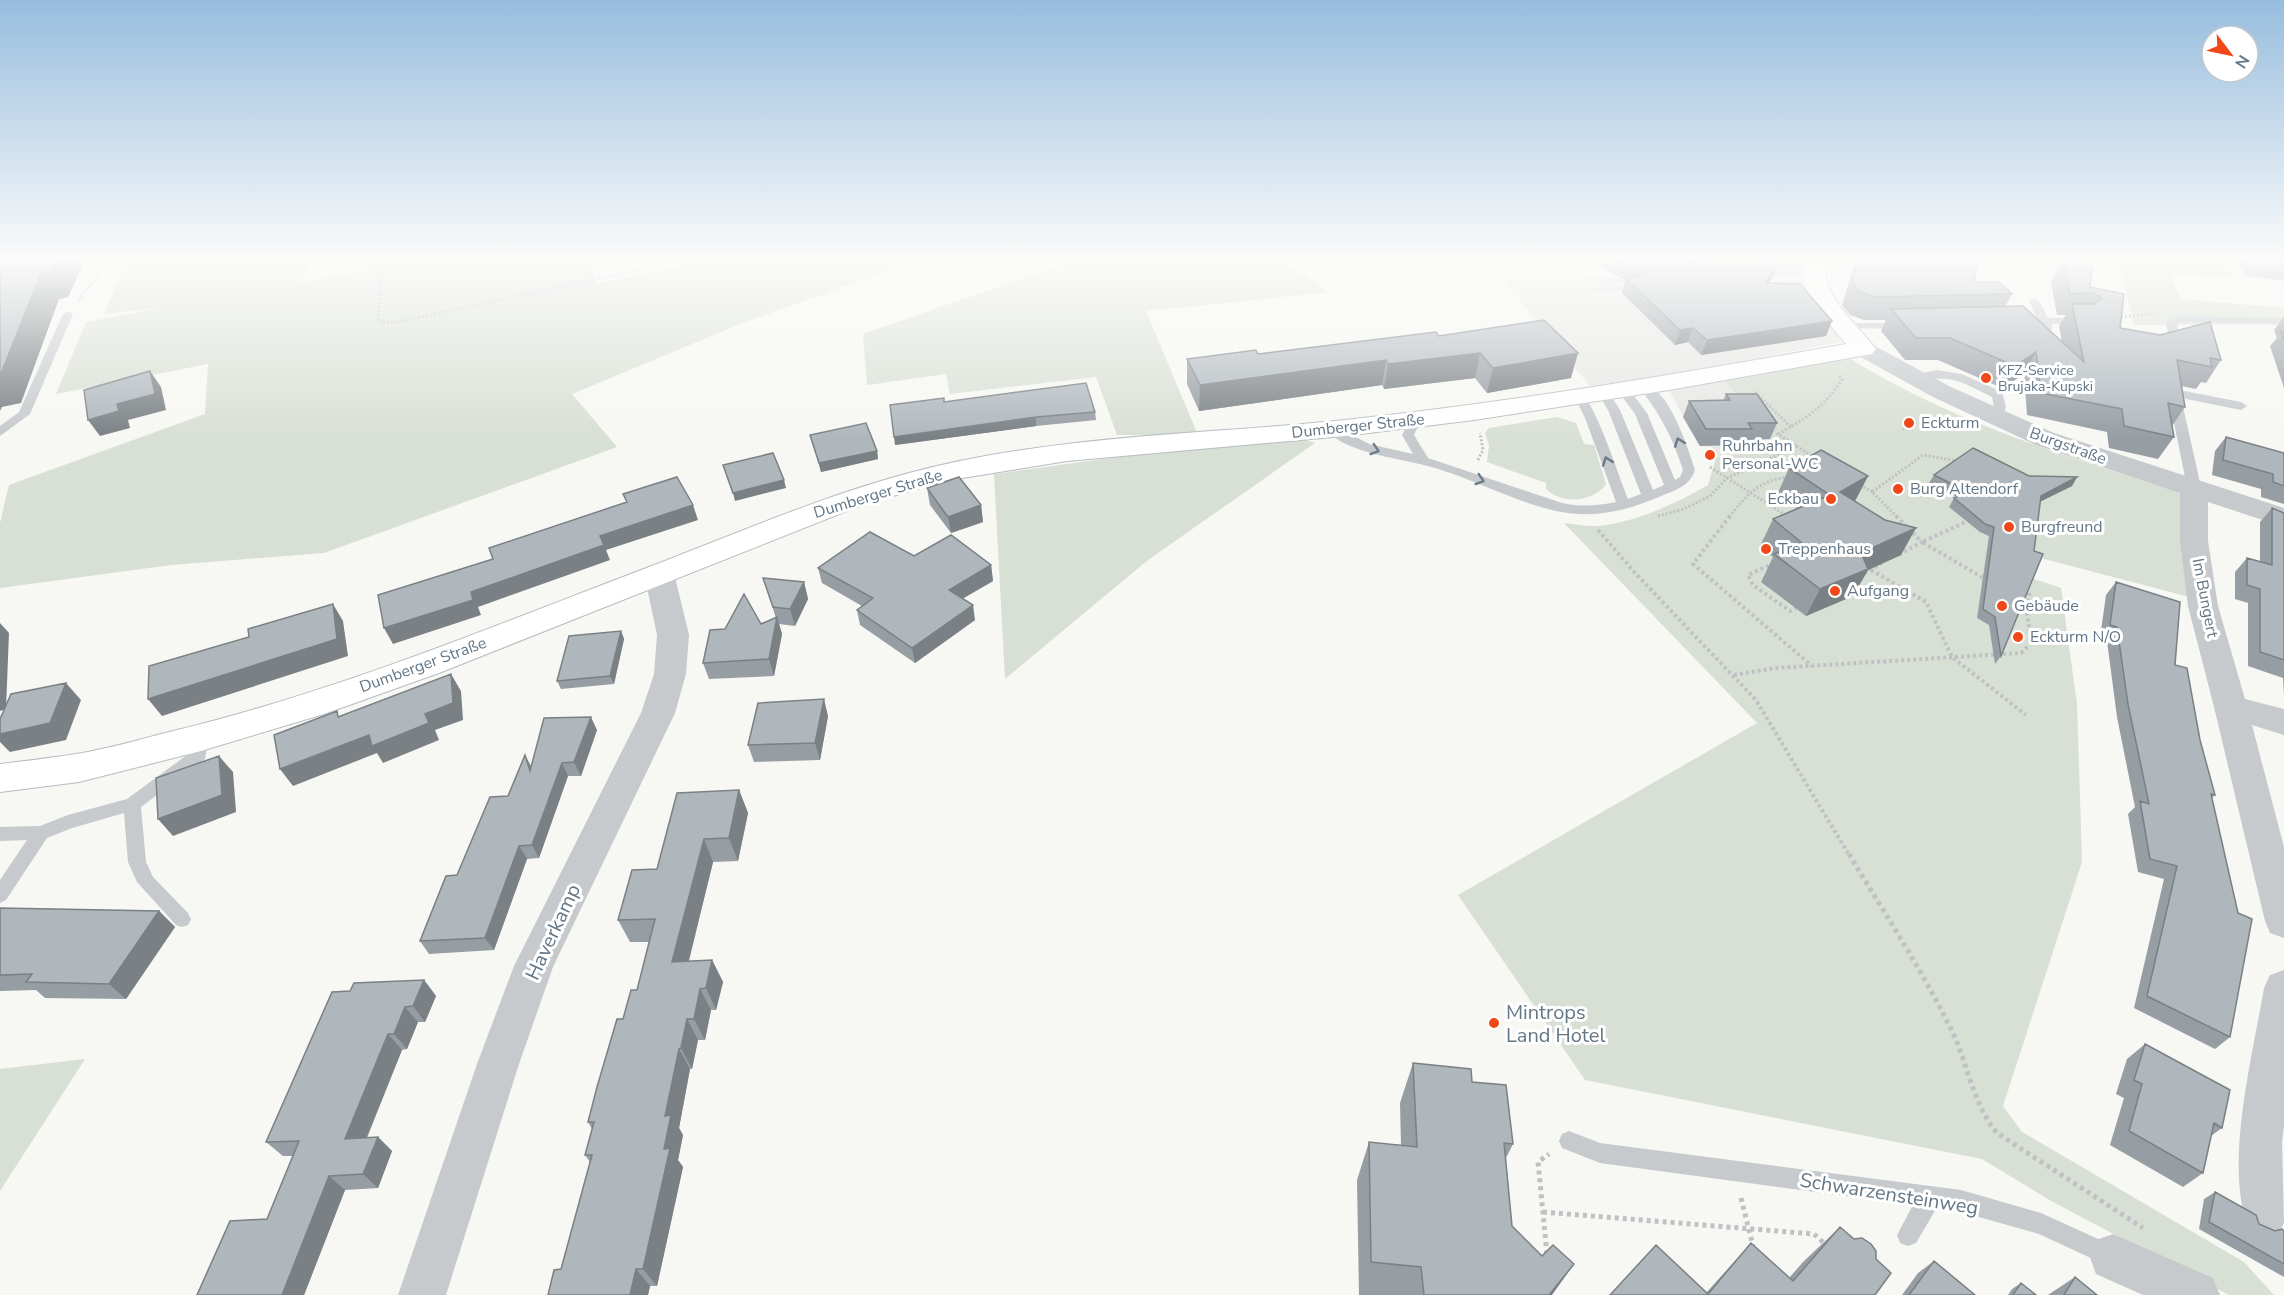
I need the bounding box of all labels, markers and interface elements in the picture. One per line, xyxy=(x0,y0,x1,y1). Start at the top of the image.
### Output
north arrow xyxy=(2200,24,2260,84)
text: N xyxy=(2229,51,2254,72)
place label: KFZ-Service Brujaka-Kupski xyxy=(1998,361,2093,396)
marker: KFZ-Service Brujaka-Kupski xyxy=(1979,371,1993,385)
street label: Dumberger Straße xyxy=(1290,408,1426,444)
place label: Eckturm xyxy=(1921,412,1979,434)
marker: Eckturm xyxy=(1902,416,1916,430)
street label: Burgstraße xyxy=(2026,422,2110,470)
place label: Ruhrbahn Personal-WC xyxy=(1722,435,1819,475)
one-way arrow xyxy=(1673,437,1686,448)
one-way arrow xyxy=(1369,443,1380,455)
marker: Ruhrbahn Personal-WC xyxy=(1703,448,1717,462)
one-way arrow xyxy=(1602,456,1615,466)
street label: Dumberger Straße xyxy=(811,464,945,524)
one-way arrow xyxy=(1474,473,1484,485)
place label: Burg Altendorf xyxy=(1910,478,2019,500)
marker: Burg Altendorf xyxy=(1891,482,1905,496)
place label: Eckbau xyxy=(1768,488,1819,510)
marker: Eckbau xyxy=(1824,492,1838,506)
place label: Burgfreund xyxy=(2021,516,2103,538)
marker: Burgfreund xyxy=(2002,520,2016,534)
place label: Treppenhaus xyxy=(1778,538,1871,560)
marker: Treppenhaus xyxy=(1759,542,1773,556)
street label: Im Bungert xyxy=(2187,556,2224,640)
place label: Aufgang xyxy=(1847,580,1909,602)
marker: Aufgang xyxy=(1828,584,1842,598)
place label: Gebäude xyxy=(2014,595,2079,617)
marker: Gebäude xyxy=(1995,599,2009,613)
place label: Eckturm N/O xyxy=(2030,626,2121,648)
marker: Eckturm N/O xyxy=(2011,630,2025,644)
street label: Dumberger Straße xyxy=(356,632,490,698)
street label: Haverkamp xyxy=(519,880,587,984)
place label: Mintrops Land Hotel xyxy=(1506,999,1605,1049)
marker: Mintrops Land Hotel xyxy=(1487,1016,1501,1030)
street label: Schwarzensteinweg xyxy=(1798,1167,1980,1221)

